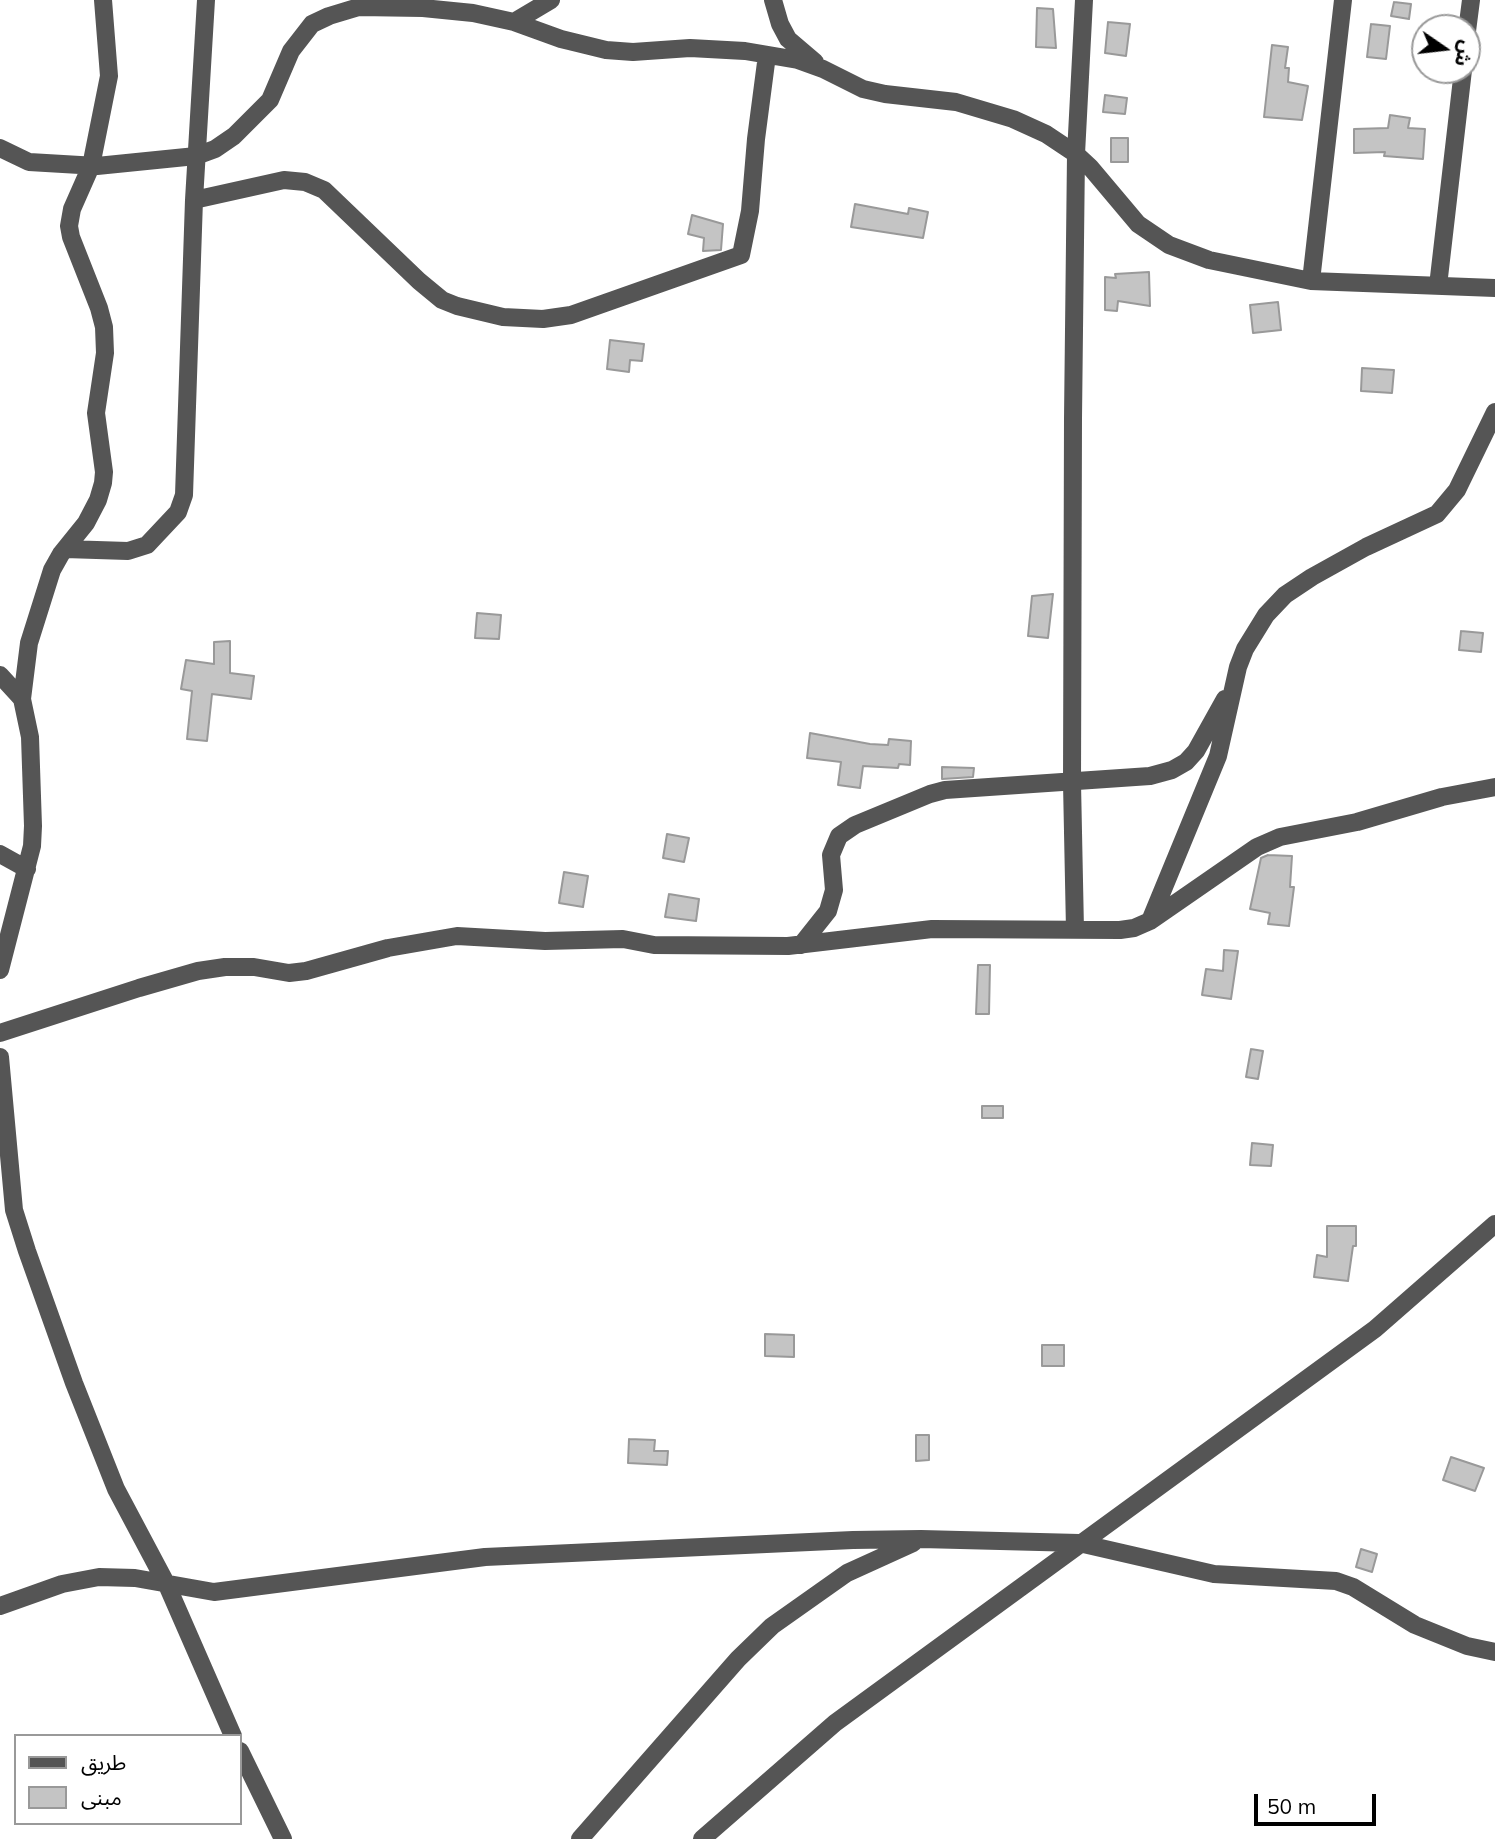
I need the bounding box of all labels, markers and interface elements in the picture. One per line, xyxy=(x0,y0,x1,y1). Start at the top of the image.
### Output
north arrow xyxy=(1411,14,1481,84)
text: ش xyxy=(1450,38,1479,69)
legend xyxy=(14,1734,242,1825)
text: طريق xyxy=(81,1749,126,1775)
scale bar xyxy=(1257,1780,1380,1824)
text: مبنى xyxy=(81,1784,122,1810)
text: 50 m xyxy=(1267,1793,1316,1819)

